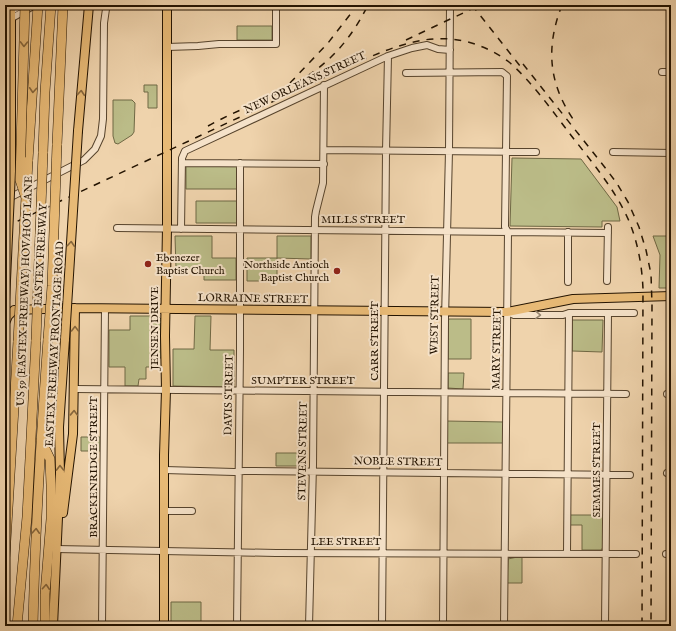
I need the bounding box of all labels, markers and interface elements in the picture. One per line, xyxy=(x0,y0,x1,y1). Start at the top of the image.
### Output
one-way arrow xyxy=(19,41,28,47)
street label: NEW ORLEANS STREET xyxy=(242,49,368,117)
one-way arrow xyxy=(28,87,37,93)
one-way arrow xyxy=(77,90,86,96)
street label: US 59 (EASTEX FREEWAY) HOV/HOT LANE xyxy=(14,175,36,406)
street label: EASTEX FREEWAY xyxy=(31,203,51,307)
street label: MILLS STREET xyxy=(321,213,405,227)
street label: EASTEX FREEWAY FRONTAGE ROAD xyxy=(43,241,67,447)
one-way arrow xyxy=(67,241,76,247)
place label: Ebenezer Baptist Church xyxy=(156,251,225,278)
place label: Northside Antioch Baptist Church xyxy=(244,258,329,285)
marker: Ebenezer Baptist Church xyxy=(143,259,153,269)
marker: Northside Antioch Baptist Church xyxy=(332,266,342,276)
street label: WEST STREET xyxy=(427,275,443,355)
street label: JENSEN DRIVE xyxy=(148,286,162,372)
street label: LORRAINE STREET xyxy=(198,291,308,307)
street label: CARR STREET xyxy=(368,301,382,381)
street label: MARY STREET xyxy=(489,308,505,390)
one-way arrow xyxy=(535,311,541,319)
one-way arrow xyxy=(71,326,79,332)
street label: DAVIS STREET xyxy=(221,355,237,435)
street label: SUMPTER STREET xyxy=(251,374,355,388)
street label: BRACKENRIDGE STREET xyxy=(87,396,101,538)
street label: STEVENS STREET xyxy=(295,402,311,500)
one-way arrow xyxy=(70,410,78,416)
street label: SEMMES STREET xyxy=(590,423,604,517)
street label: NOBLE STREET xyxy=(354,454,442,470)
one-way arrow xyxy=(56,465,64,471)
one-way arrow xyxy=(32,528,40,534)
street label: LEE STREET xyxy=(311,535,381,549)
one-way arrow xyxy=(41,584,50,590)

